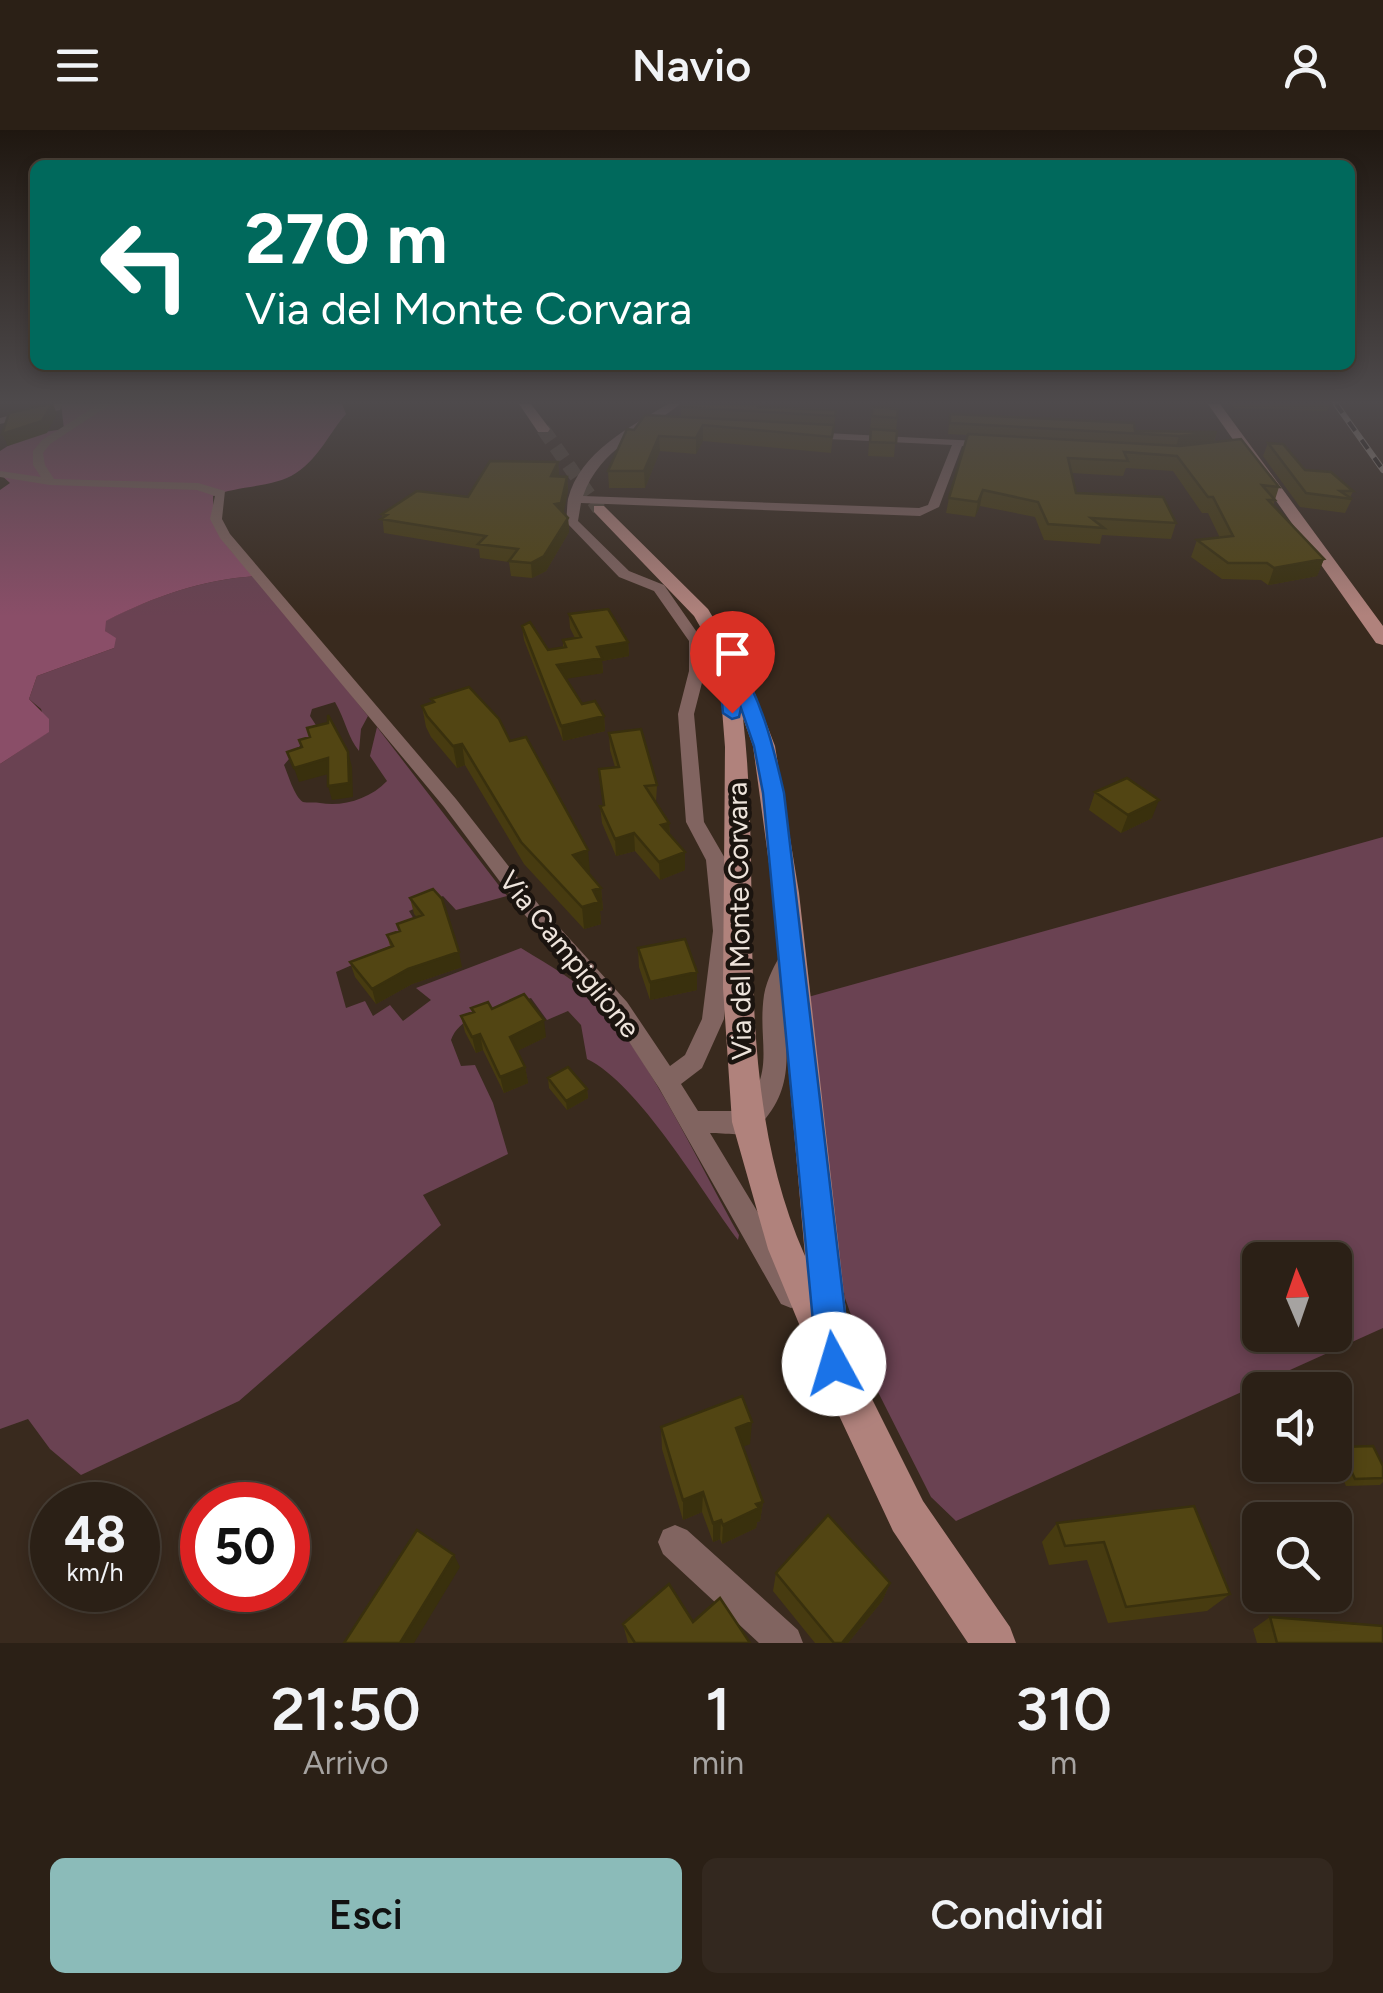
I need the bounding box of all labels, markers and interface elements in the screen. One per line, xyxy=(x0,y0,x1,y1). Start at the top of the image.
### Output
icon: menu xyxy=(50,38,105,93)
text: Navio xyxy=(632,38,751,92)
icon: person xyxy=(1278,38,1333,93)
text: 270 m xyxy=(245,196,448,281)
icon: left xyxy=(80,200,210,330)
text: Via del Monte Corvara xyxy=(245,281,692,335)
pin xyxy=(690,611,775,714)
icon: arrive xyxy=(705,626,760,681)
street label: Via del Monte Corvara xyxy=(720,782,758,1060)
street label: Via Campiglione xyxy=(492,864,648,1044)
north arrow xyxy=(1242,1242,1352,1352)
map controls xyxy=(1242,1242,1352,1612)
position arrow xyxy=(782,1312,886,1416)
button: sound xyxy=(1242,1372,1352,1482)
speed limit sign: 50 xyxy=(180,1482,310,1612)
button: search xyxy=(1242,1502,1352,1612)
text: 48 xyxy=(64,1504,126,1565)
text: km/h xyxy=(66,1557,124,1587)
text: 21:50 xyxy=(271,1673,421,1745)
text: 1 xyxy=(705,1673,730,1745)
text: 310 xyxy=(1015,1673,1112,1745)
text: Arrivo xyxy=(303,1744,389,1782)
text: min xyxy=(692,1744,744,1782)
text: m xyxy=(1050,1744,1077,1782)
button: Esci xyxy=(50,1858,682,1973)
button: Condividi xyxy=(702,1858,1333,1973)

